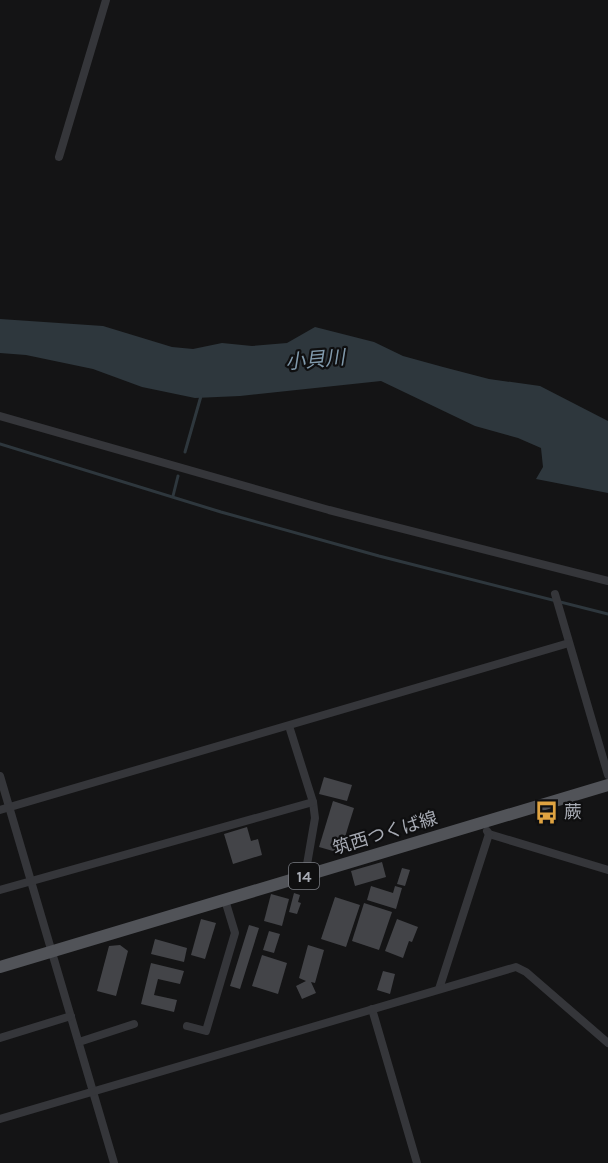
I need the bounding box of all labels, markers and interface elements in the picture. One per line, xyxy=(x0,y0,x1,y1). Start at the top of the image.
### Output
water label: 小貝川 xyxy=(284,346,348,374)
bus stop icon: 蕨 xyxy=(533,799,559,825)
place label: 蕨 xyxy=(564,801,582,823)
street label: 筑西つくば線 xyxy=(330,807,440,859)
road number: 14 xyxy=(289,863,319,889)

